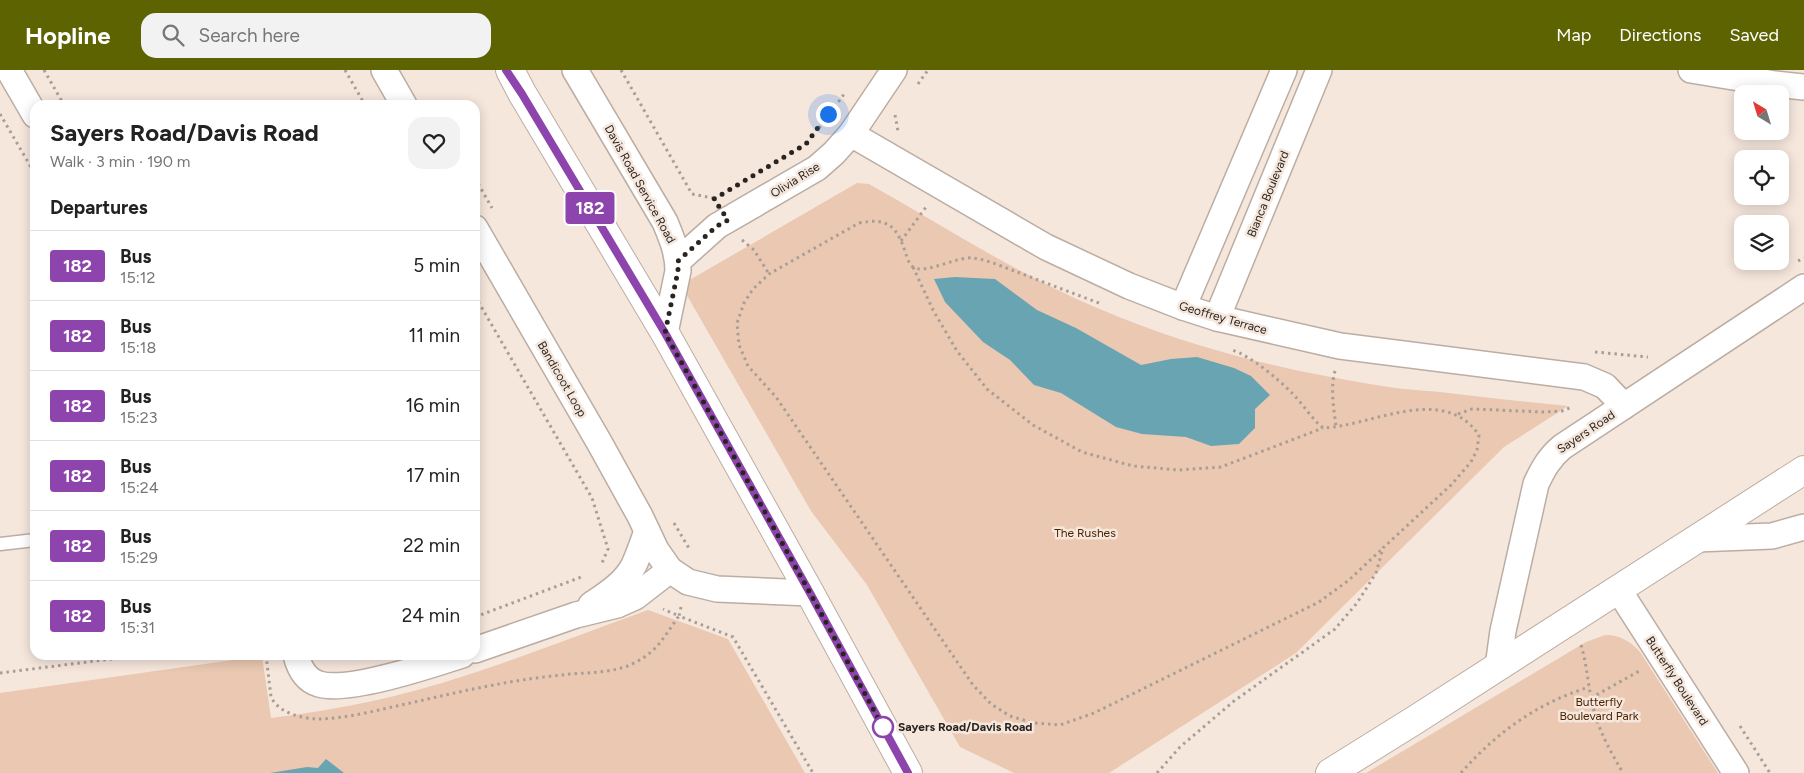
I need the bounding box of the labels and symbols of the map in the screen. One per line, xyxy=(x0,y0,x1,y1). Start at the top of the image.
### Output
north arrow xyxy=(1734,85,1789,140)
your location xyxy=(816,102,841,127)
street label: Davis Road Service Road xyxy=(602,122,678,246)
street label: Bianca Boulevard xyxy=(1244,149,1292,239)
street label: Olivia Rise xyxy=(768,159,823,201)
line badge: 182 xyxy=(561,192,619,224)
street label: Geoffrey Terrace xyxy=(1177,299,1269,337)
street label: Bandicoot Loop xyxy=(535,339,589,419)
street label: Sayers Road xyxy=(1555,408,1617,456)
park label: The Rushes xyxy=(1054,526,1116,540)
street label: Butterfly Boulevard xyxy=(1643,634,1711,728)
park label: Butterfly Boulevard Park xyxy=(1559,695,1639,723)
marker: Sayers Road/Davis Road xyxy=(872,716,894,738)
place label: Sayers Road/Davis Road xyxy=(898,720,1032,734)

